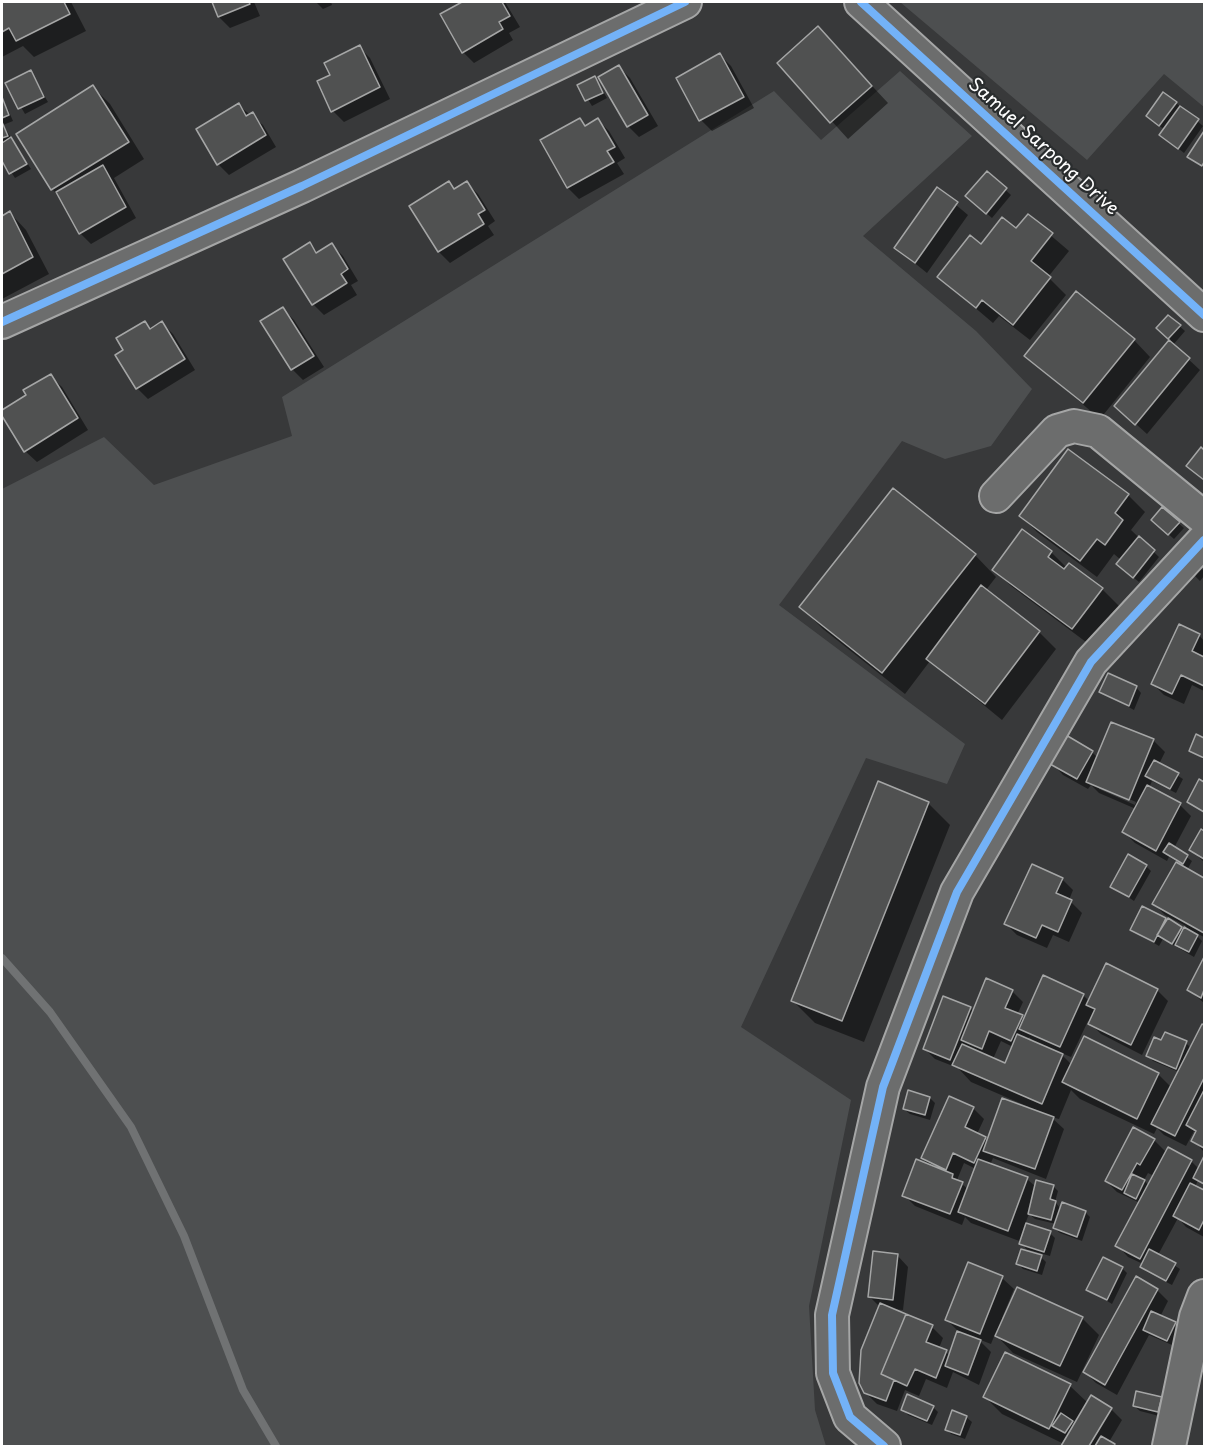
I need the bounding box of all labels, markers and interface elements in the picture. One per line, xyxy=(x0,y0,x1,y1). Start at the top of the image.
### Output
street label: Samuel Sarpong Drive xyxy=(963,74,1123,220)

